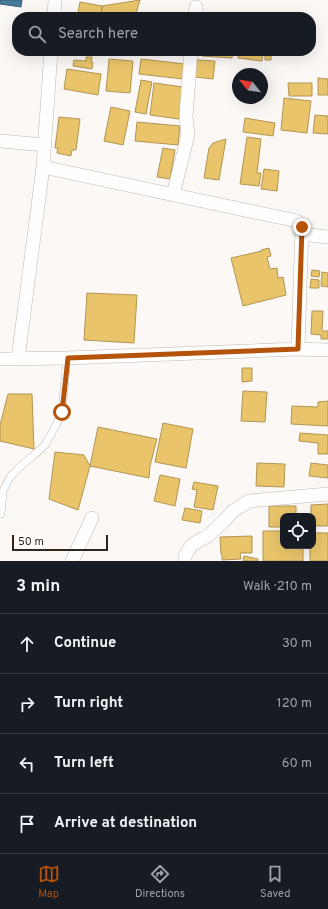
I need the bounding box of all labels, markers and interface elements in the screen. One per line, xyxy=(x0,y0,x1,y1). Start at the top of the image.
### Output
search box xyxy=(12,12,316,56)
icon: search xyxy=(26,23,48,45)
text: Search here xyxy=(58,25,138,44)
north arrow xyxy=(232,68,268,104)
route end xyxy=(293,218,311,236)
route start xyxy=(53,403,71,421)
map controls xyxy=(280,513,316,549)
button: locate xyxy=(280,513,316,549)
scale bar xyxy=(12,533,108,552)
text: 50 m xyxy=(18,535,44,549)
text: 3 min xyxy=(16,576,60,598)
text: Walk · 210 m xyxy=(243,579,312,595)
icon: ahead xyxy=(16,633,38,655)
text: Continue xyxy=(54,634,116,653)
text: 30 m xyxy=(282,636,312,652)
icon: right xyxy=(16,693,38,715)
text: Turn right xyxy=(54,694,123,713)
text: 120 m xyxy=(277,696,312,712)
icon: left xyxy=(16,753,38,775)
text: Turn left xyxy=(54,754,114,773)
text: 60 m xyxy=(282,756,312,772)
icon: arrive xyxy=(16,813,38,835)
text: Arrive at destination xyxy=(54,814,197,833)
tab: Map xyxy=(38,863,60,901)
tab: Directions xyxy=(135,863,185,901)
tab: Saved xyxy=(260,863,290,901)

